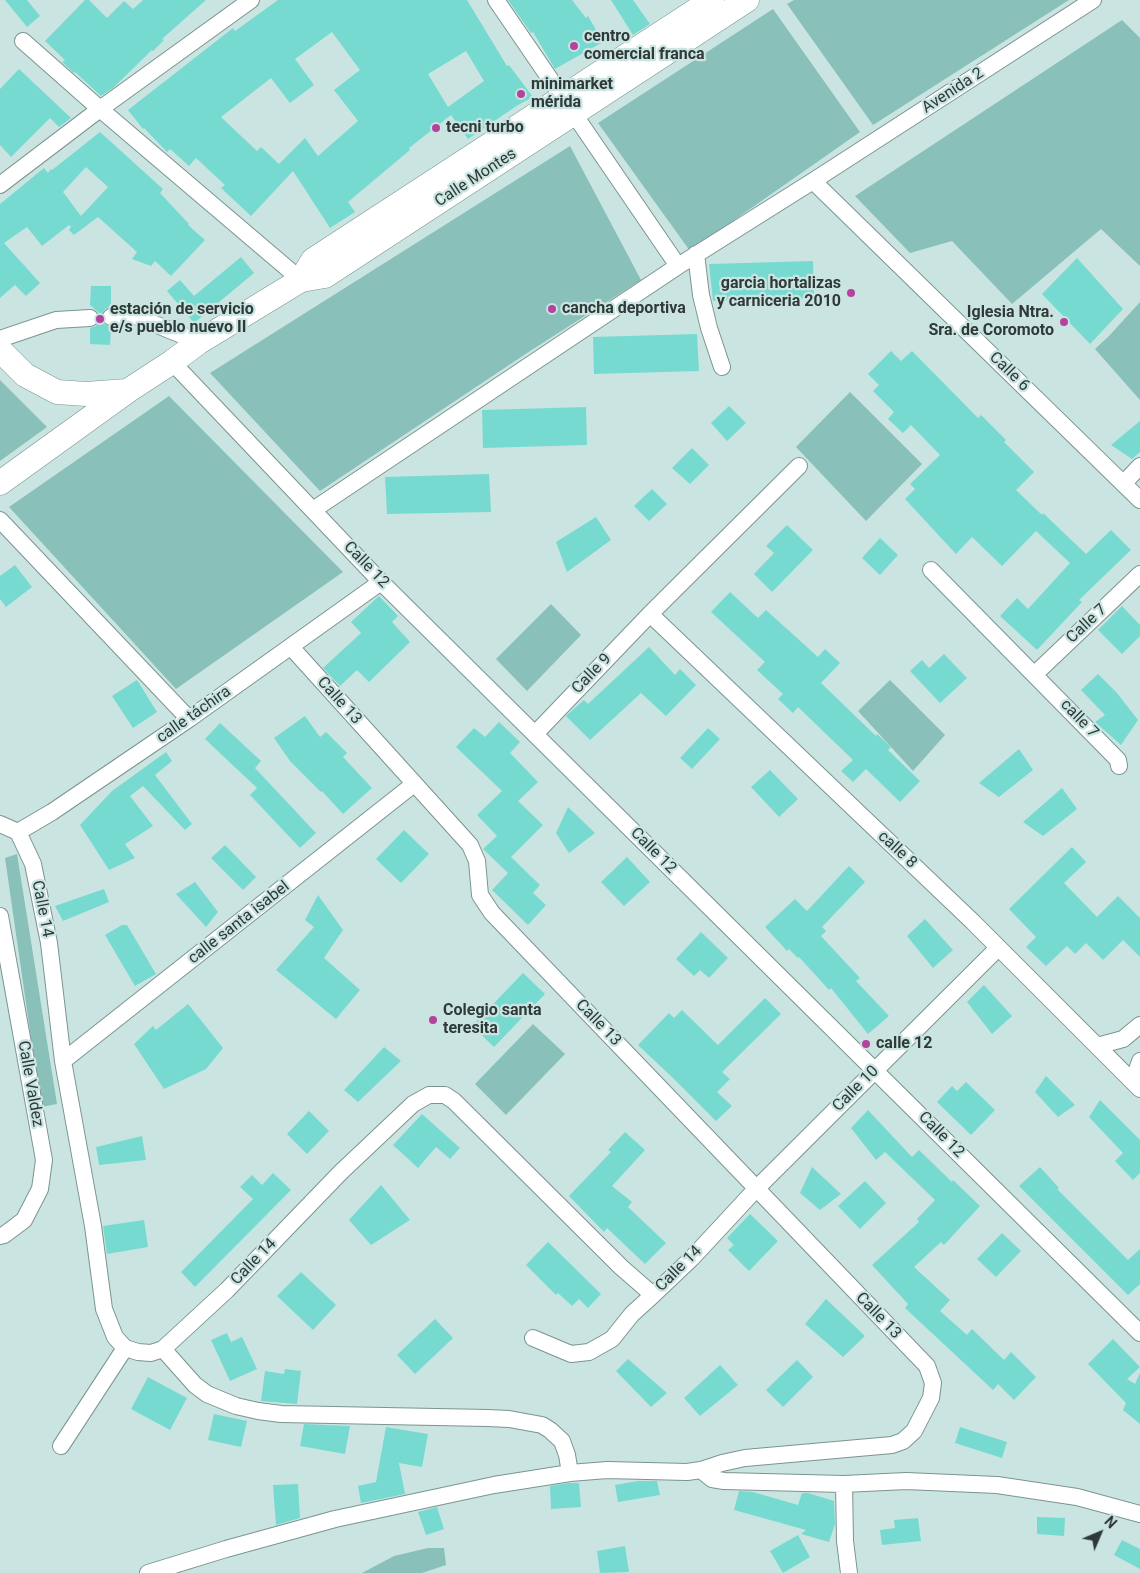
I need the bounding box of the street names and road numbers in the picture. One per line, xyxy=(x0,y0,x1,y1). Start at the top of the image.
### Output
street label: Avenida 2 xyxy=(919,64,987,118)
street label: Calle Montes xyxy=(432,145,520,211)
street label: Calle 6 xyxy=(985,348,1033,396)
street label: Calle 12 xyxy=(339,538,393,592)
street label: Calle 7 xyxy=(1063,600,1111,648)
street label: Calle 9 xyxy=(568,650,616,698)
street label: Calle 13 xyxy=(313,673,365,729)
street label: calle táchira xyxy=(153,682,235,748)
street label: calle 7 xyxy=(1056,696,1102,742)
street label: Calle 12 xyxy=(626,824,680,878)
street label: calle 8 xyxy=(874,827,920,873)
street label: calle santa isabel xyxy=(185,878,293,968)
street label: Calle 14 xyxy=(27,879,57,939)
street label: Calle 13 xyxy=(571,996,625,1050)
street label: Calle Valdez xyxy=(13,1039,47,1129)
street label: Calle 10 xyxy=(829,1062,883,1116)
street label: Calle 12 xyxy=(914,1108,968,1162)
street label: Calle 14 xyxy=(227,1235,281,1289)
street label: Calle 14 xyxy=(652,1242,706,1296)
street label: Calle 13 xyxy=(851,1289,905,1343)

